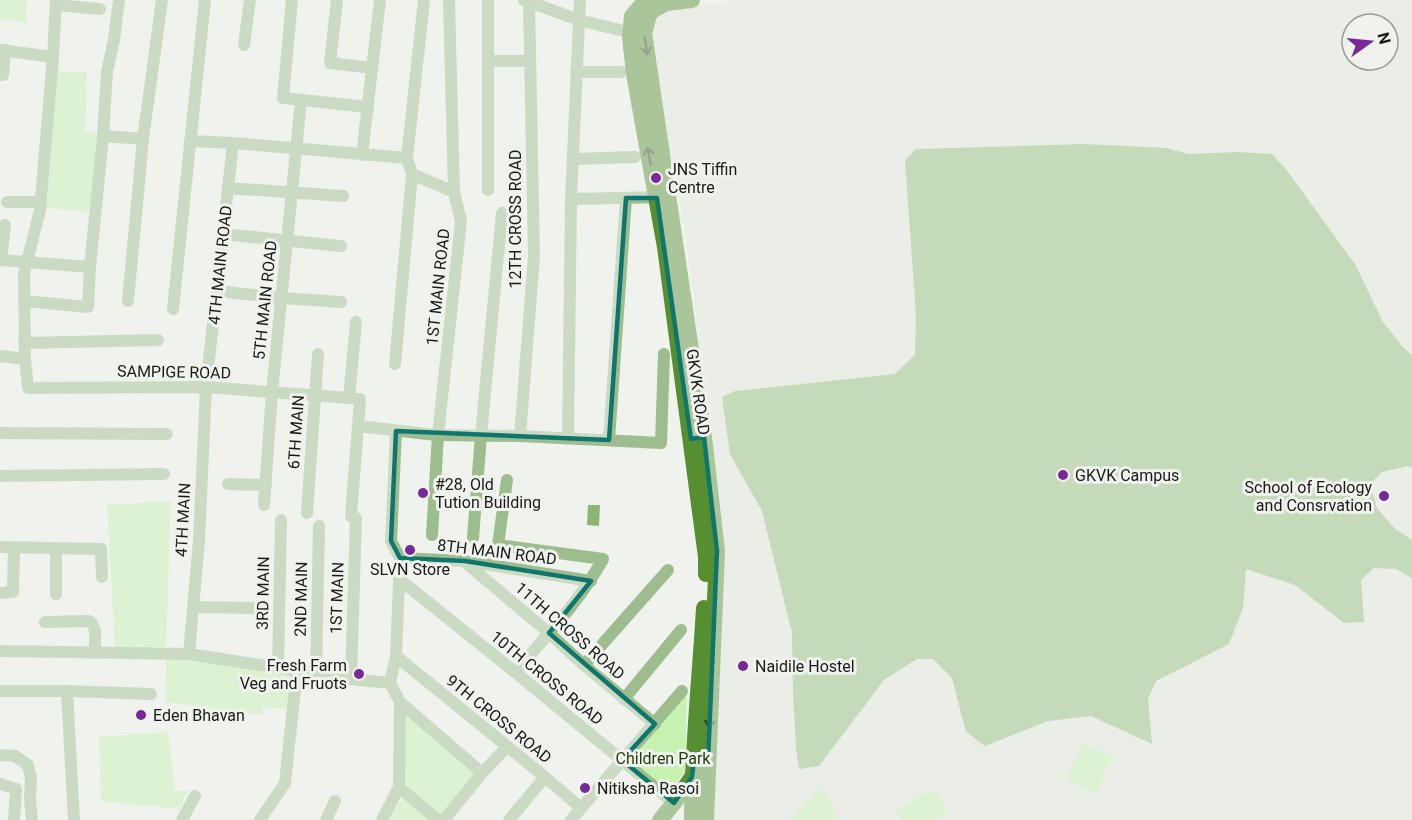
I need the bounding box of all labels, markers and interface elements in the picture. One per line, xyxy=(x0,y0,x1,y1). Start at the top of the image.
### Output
north arrow xyxy=(1340,12,1400,72)
text: N xyxy=(1373,30,1395,46)
one-way arrow xyxy=(641,35,652,55)
one-way arrow xyxy=(643,147,654,167)
street label: 12TH CROSS ROAD xyxy=(506,150,525,288)
place label: JNS Tiffin Centre xyxy=(668,160,737,197)
marker: JNS Tiffin Centre xyxy=(649,171,663,185)
street label: 4TH MAIN ROAD xyxy=(204,204,236,326)
street label: 1ST MAIN ROAD xyxy=(422,228,454,346)
street label: 5TH MAIN ROAD xyxy=(249,239,281,361)
street label: GKVK ROAD xyxy=(683,348,713,436)
street label: SAMPIGE ROAD xyxy=(117,362,231,382)
street label: 6TH MAIN xyxy=(284,394,308,470)
place label: GKVK Campus xyxy=(1075,466,1179,485)
marker: GKVK Campus xyxy=(1056,468,1070,482)
place label: #28, Old Tution Building xyxy=(435,475,541,512)
place label: School of Ecology and Consrvation xyxy=(1245,478,1372,515)
street label: 4TH MAIN xyxy=(172,482,194,558)
marker: #28, Old Tution Building xyxy=(416,486,430,500)
marker: School of Ecology and Consrvation xyxy=(1377,489,1391,503)
street label: 8TH MAIN ROAD xyxy=(436,535,558,569)
marker: SLVN Store xyxy=(403,543,417,557)
street label: 3RD MAIN xyxy=(253,556,273,630)
place label: SLVN Store xyxy=(370,560,450,579)
street label: 2ND MAIN xyxy=(291,561,311,637)
street label: 1ST MAIN xyxy=(326,562,348,634)
street label: 11TH CROSS ROAD xyxy=(511,578,629,684)
street label: 10TH CROSS ROAD xyxy=(487,627,607,729)
place label: Fresh Farm Veg and Fruots xyxy=(240,656,347,693)
place label: Naidile Hostel xyxy=(755,657,855,676)
marker: Naidile Hostel xyxy=(736,659,750,673)
marker: Fresh Farm Veg and Fruots xyxy=(352,667,366,681)
street label: 9TH CROSS ROAD xyxy=(443,671,555,767)
place label: Eden Bhavan xyxy=(153,706,245,725)
marker: Eden Bhavan xyxy=(134,708,148,722)
one-way arrow xyxy=(705,708,716,728)
park label: Children Park xyxy=(616,749,711,768)
place label: Nitiksha Rasoi xyxy=(597,779,699,798)
marker: Nitiksha Rasoi xyxy=(578,781,592,795)

